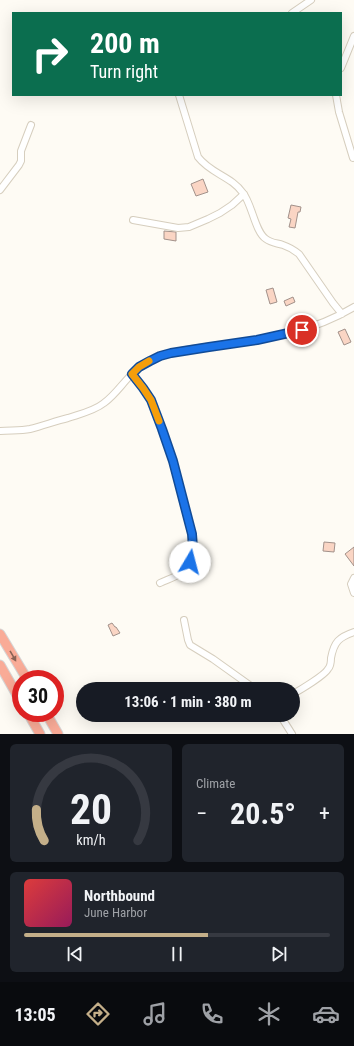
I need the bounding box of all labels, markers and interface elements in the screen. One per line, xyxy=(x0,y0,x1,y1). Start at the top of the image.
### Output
text: 200 m xyxy=(90,27,160,60)
icon: right xyxy=(24,28,76,80)
text: Turn right xyxy=(90,61,158,82)
pin xyxy=(285,313,319,347)
icon: arrive xyxy=(291,319,313,341)
position arrow xyxy=(169,541,211,583)
one-way arrow xyxy=(10,650,17,662)
speed limit sign: 30 xyxy=(12,670,64,722)
text: 13:06 · 1 min · 380 m xyxy=(124,693,252,711)
text: Climate xyxy=(196,776,235,791)
text: 20 xyxy=(70,785,112,834)
text: 20.5° xyxy=(230,796,296,831)
text: − xyxy=(196,801,207,826)
text: + xyxy=(319,801,330,826)
text: km/h xyxy=(76,832,106,848)
text: Northbound xyxy=(84,887,155,905)
text: June Harbor xyxy=(84,905,147,920)
icon: previous xyxy=(64,943,86,965)
icon: pause xyxy=(166,943,188,965)
icon: next xyxy=(268,943,290,965)
icon: directions xyxy=(84,1000,112,1028)
icon: music xyxy=(141,1000,169,1028)
icon: phone xyxy=(198,1000,226,1028)
icon: climate xyxy=(255,1000,283,1028)
icon: car xyxy=(312,1000,340,1028)
text: 13:05 xyxy=(14,1004,56,1025)

